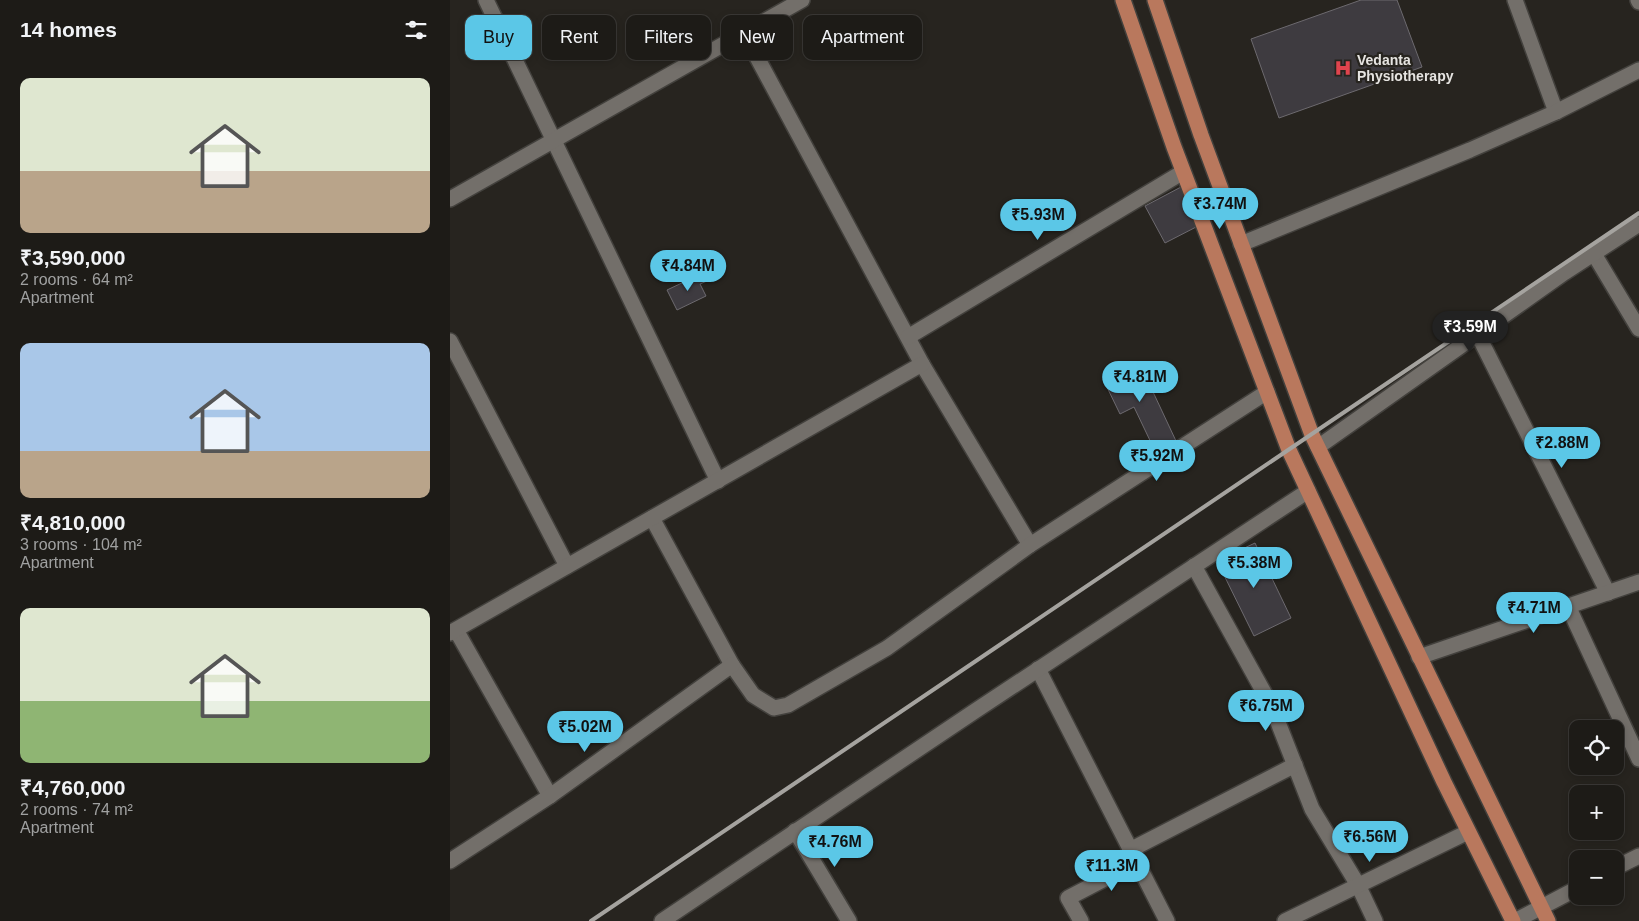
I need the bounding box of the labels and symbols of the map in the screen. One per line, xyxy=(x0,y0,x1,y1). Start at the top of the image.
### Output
place label: Vedanta Physiotherapy xyxy=(1357,52,1454,84)
hospital icon: Vedanta Physiotherapy xyxy=(1333,58,1353,78)
pin: ₹3.74M xyxy=(1179,188,1261,230)
pin: ₹5.93M xyxy=(997,198,1079,241)
pin: ₹4.84M xyxy=(647,250,729,292)
pin: ₹3.59M xyxy=(1429,310,1511,353)
pin: ₹4.81M xyxy=(1099,360,1181,403)
pin: ₹2.88M xyxy=(1521,426,1603,469)
pin: ₹5.92M xyxy=(1116,440,1198,482)
pin: ₹5.38M xyxy=(1213,546,1295,589)
pin: ₹4.71M xyxy=(1493,592,1575,634)
pin: ₹6.75M xyxy=(1225,690,1307,732)
pin: ₹5.02M xyxy=(544,710,626,753)
pin: ₹6.56M xyxy=(1329,820,1411,863)
pin: ₹4.76M xyxy=(794,826,876,868)
pin: ₹11.3M xyxy=(1071,850,1153,892)

